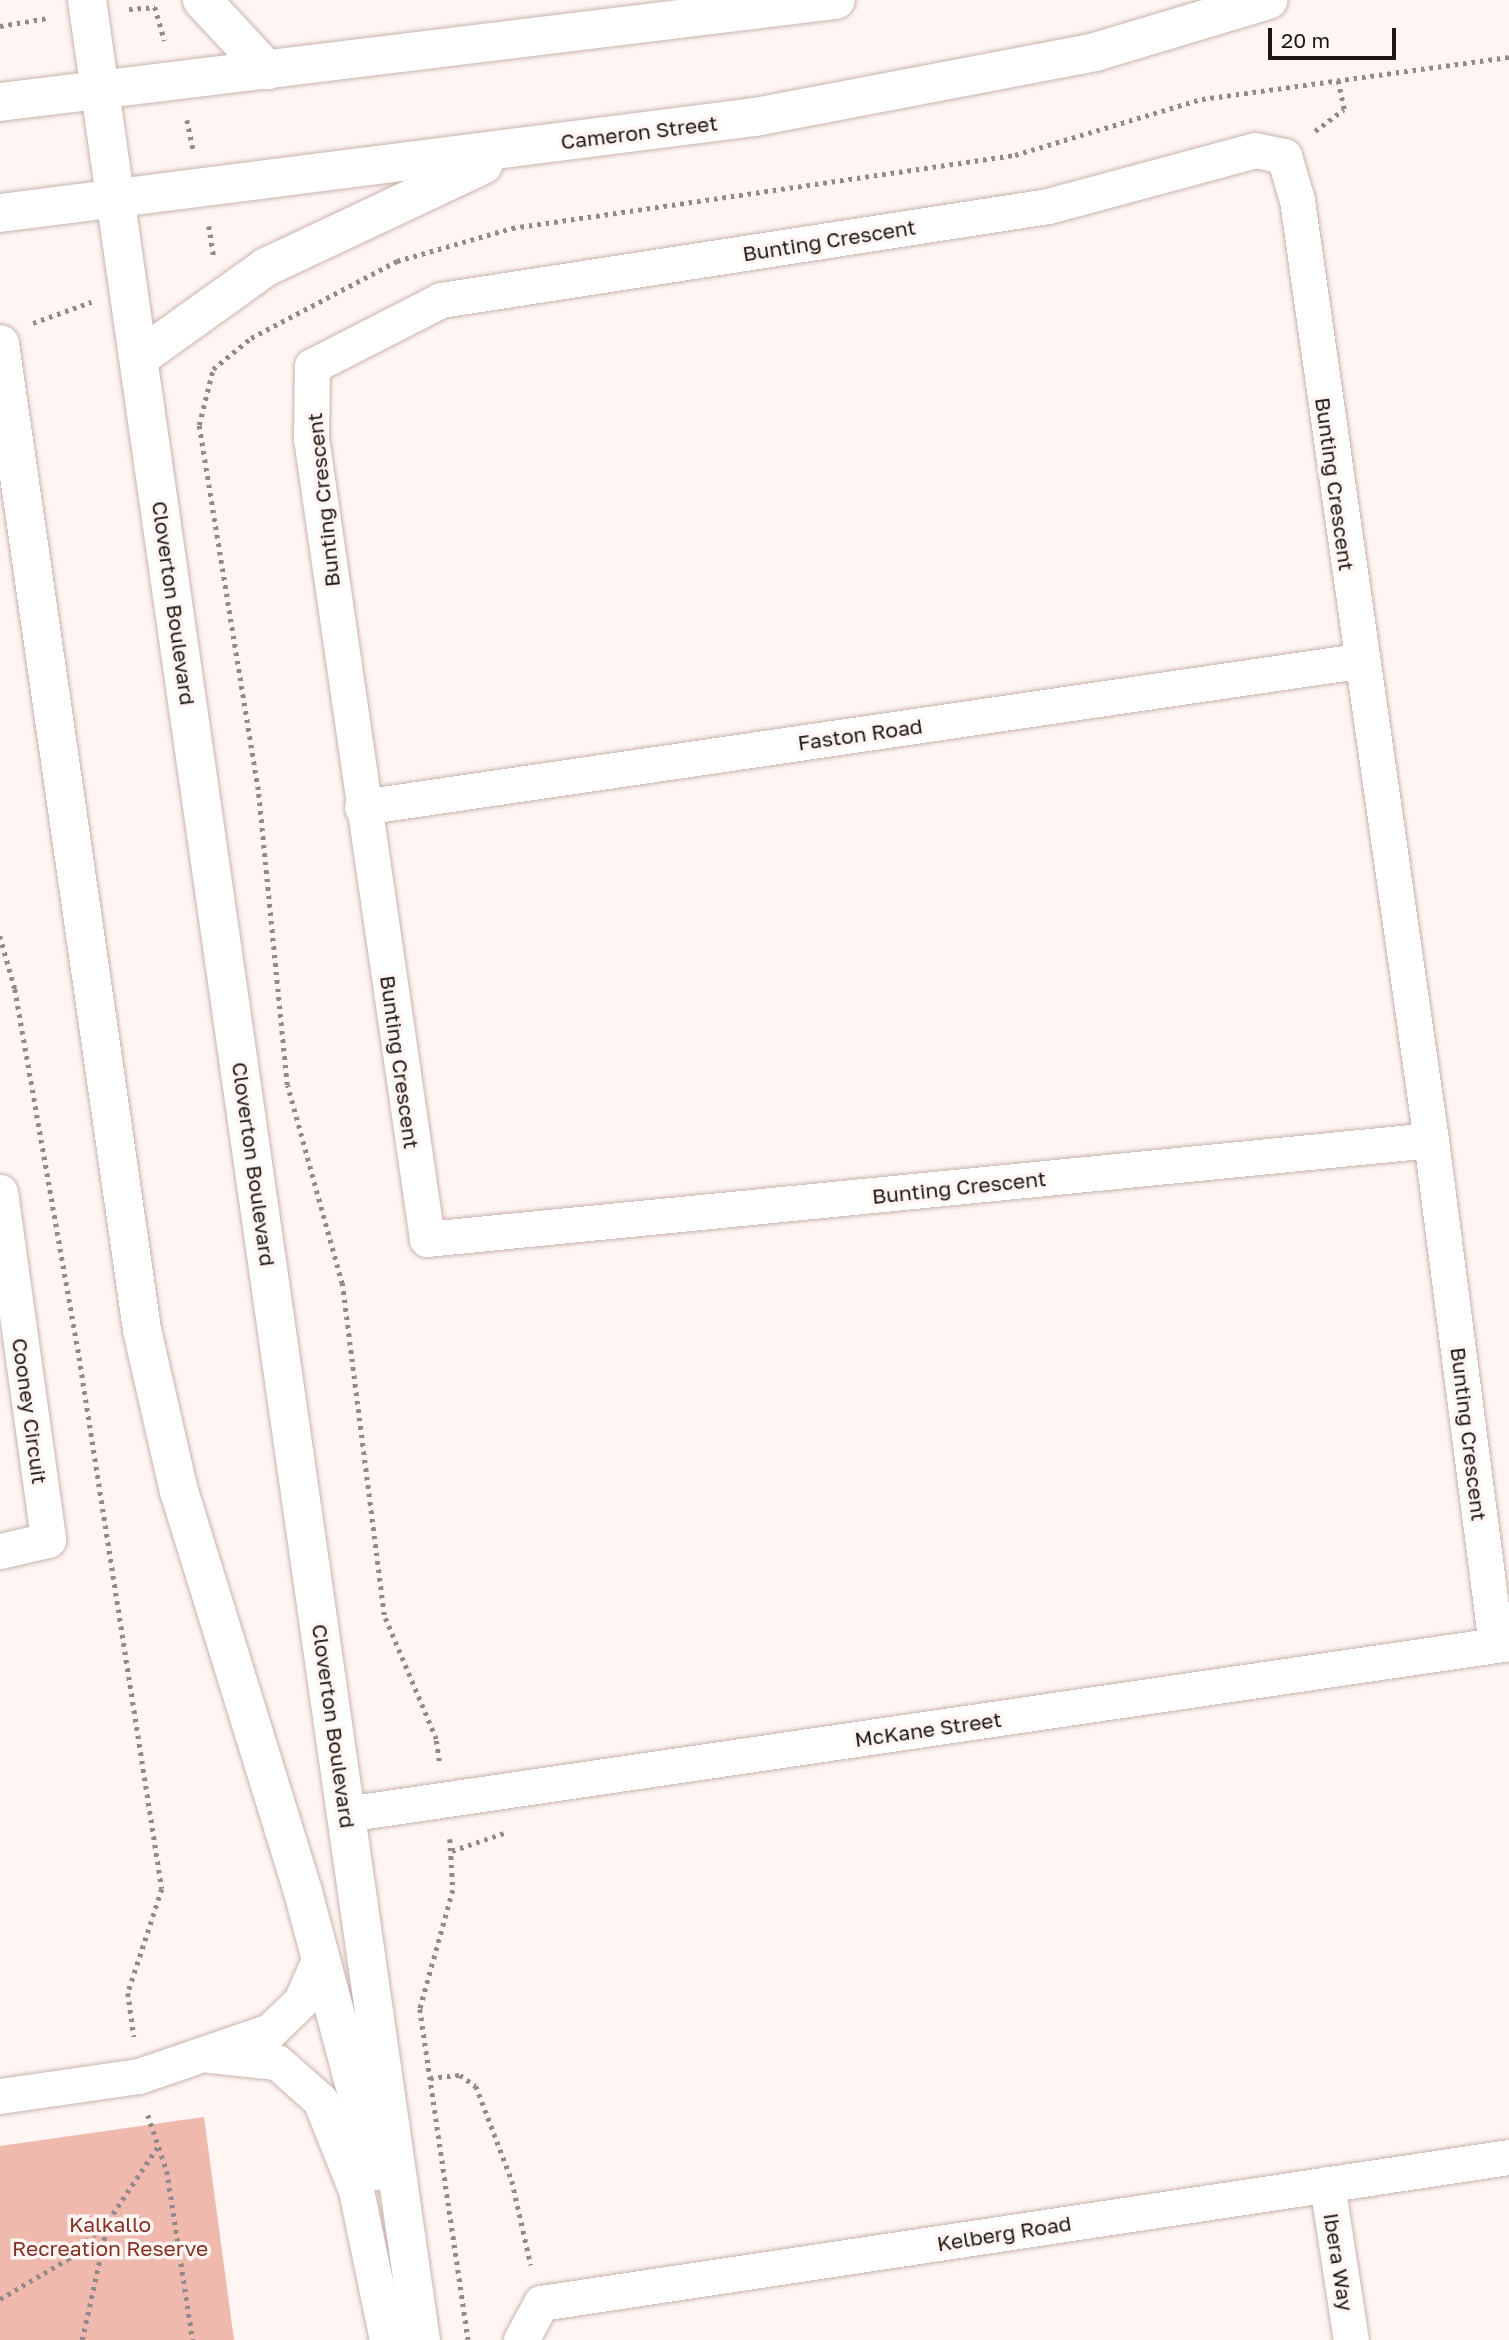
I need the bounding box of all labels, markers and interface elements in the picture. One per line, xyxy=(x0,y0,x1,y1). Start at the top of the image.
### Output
scale bar xyxy=(1271,14,1399,58)
text: 20 m xyxy=(1281,27,1330,53)
street label: Cameron Street xyxy=(559,110,719,154)
street label: Bunting Crescent xyxy=(741,214,917,266)
street label: Bunting Crescent xyxy=(1310,396,1360,572)
street label: Bunting Crescent xyxy=(301,412,345,588)
street label: Cloverton Boulevard xyxy=(147,499,201,707)
street label: Faston Road xyxy=(796,713,924,755)
street label: Bunting Crescent xyxy=(375,974,425,1150)
street label: Cloverton Boulevard xyxy=(227,1060,281,1268)
street label: Bunting Crescent xyxy=(871,1165,1047,1209)
street label: Cooney Circuit xyxy=(7,1336,53,1486)
street label: Bunting Crescent xyxy=(1446,1346,1492,1522)
street label: Cloverton Boulevard xyxy=(307,1622,361,1830)
street label: McKane Street xyxy=(853,1706,1003,1752)
street label: Kelberg Road xyxy=(935,2210,1073,2256)
park label: Kalkallo Recreation Reserve xyxy=(12,2211,208,2261)
street label: Ibera Way xyxy=(1319,2211,1359,2313)

